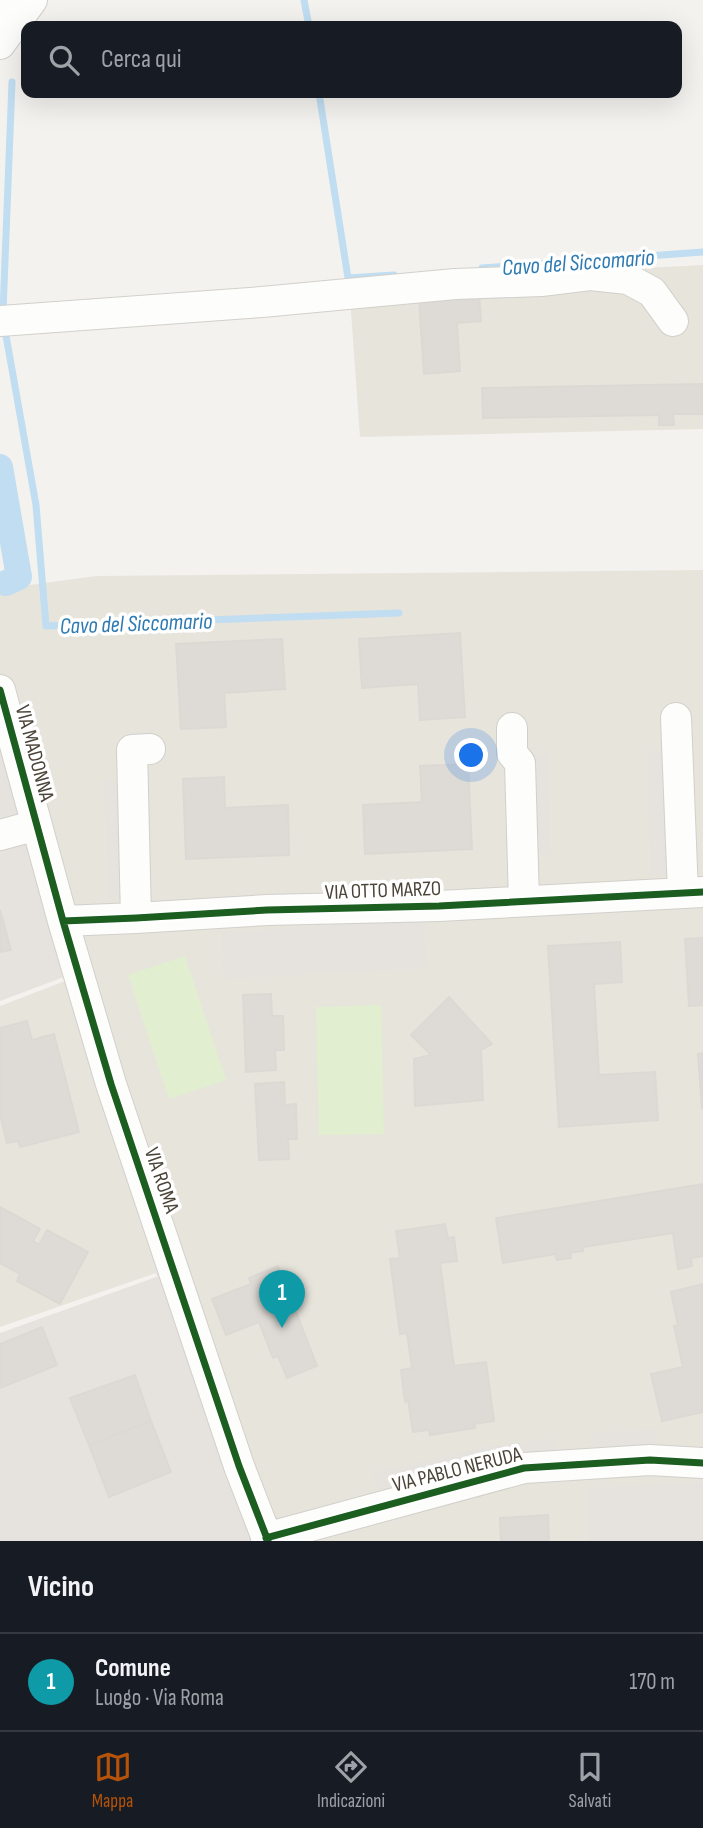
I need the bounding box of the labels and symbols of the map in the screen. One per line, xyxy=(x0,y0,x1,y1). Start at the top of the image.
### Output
water label: Cavo del Siccomario xyxy=(501,244,656,282)
water label: Cavo del Siccomario xyxy=(59,607,213,641)
street label: VIA MADONNA xyxy=(10,702,60,805)
your location xyxy=(454,738,488,772)
street label: VIA OTTO MARZO xyxy=(324,876,442,905)
street label: VIA ROMA xyxy=(139,1144,185,1217)
pin: 1 xyxy=(259,1270,305,1328)
street label: VIA PABLO NERUDA xyxy=(390,1441,525,1498)

